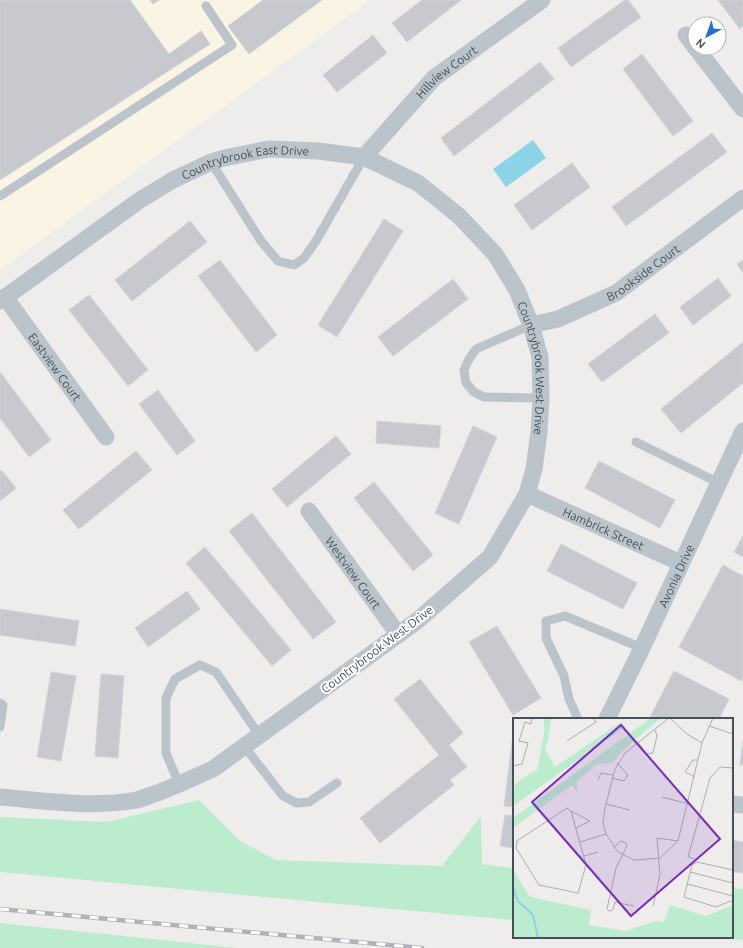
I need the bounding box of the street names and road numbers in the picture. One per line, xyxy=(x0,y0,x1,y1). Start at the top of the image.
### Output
street label: Hillview Court xyxy=(413,43,480,101)
street label: Countrybrook East Drive xyxy=(179,142,309,182)
street label: Brookside Court xyxy=(604,241,682,303)
street label: Countrybrook West Drive xyxy=(516,299,548,435)
street label: Eastview Court xyxy=(26,330,84,404)
street label: Hambrick Street xyxy=(561,505,646,552)
street label: Westview Court xyxy=(323,534,384,611)
street label: Avonia Drive xyxy=(656,542,696,609)
street label: Countrybrook West Drive xyxy=(319,603,435,695)

